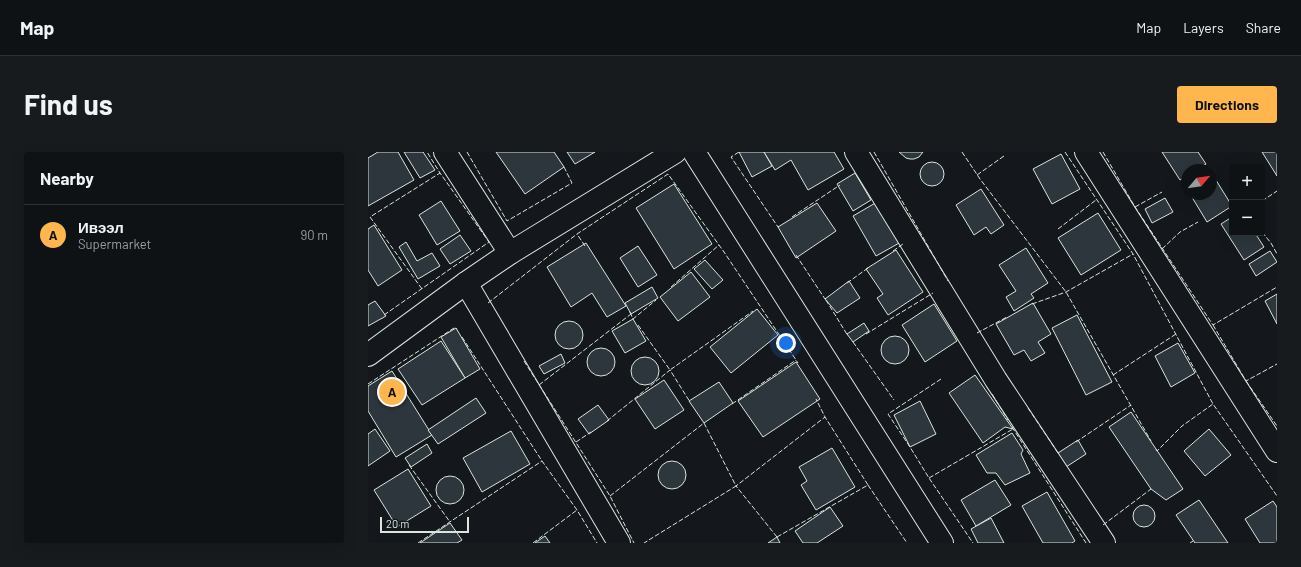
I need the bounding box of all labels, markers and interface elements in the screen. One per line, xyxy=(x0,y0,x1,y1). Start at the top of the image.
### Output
text: Map xyxy=(20,16,54,39)
text: Map xyxy=(1136,19,1161,36)
text: Layers xyxy=(1183,19,1224,36)
text: Share xyxy=(1246,19,1281,36)
button: Directions xyxy=(1177,86,1277,123)
text: Find us xyxy=(24,87,113,121)
north arrow xyxy=(1181,164,1217,200)
map controls xyxy=(1229,164,1265,236)
button: + xyxy=(1229,164,1265,200)
text: Nearby xyxy=(40,168,94,188)
button: − xyxy=(1229,200,1265,236)
text: Ивээл xyxy=(78,218,124,236)
text: A xyxy=(49,227,57,243)
text: 90 m xyxy=(301,227,328,243)
text: Supermarket xyxy=(78,236,151,252)
your location xyxy=(776,333,796,353)
pin: A xyxy=(379,377,405,407)
scale bar xyxy=(380,515,469,534)
text: 20 m xyxy=(386,517,409,530)

